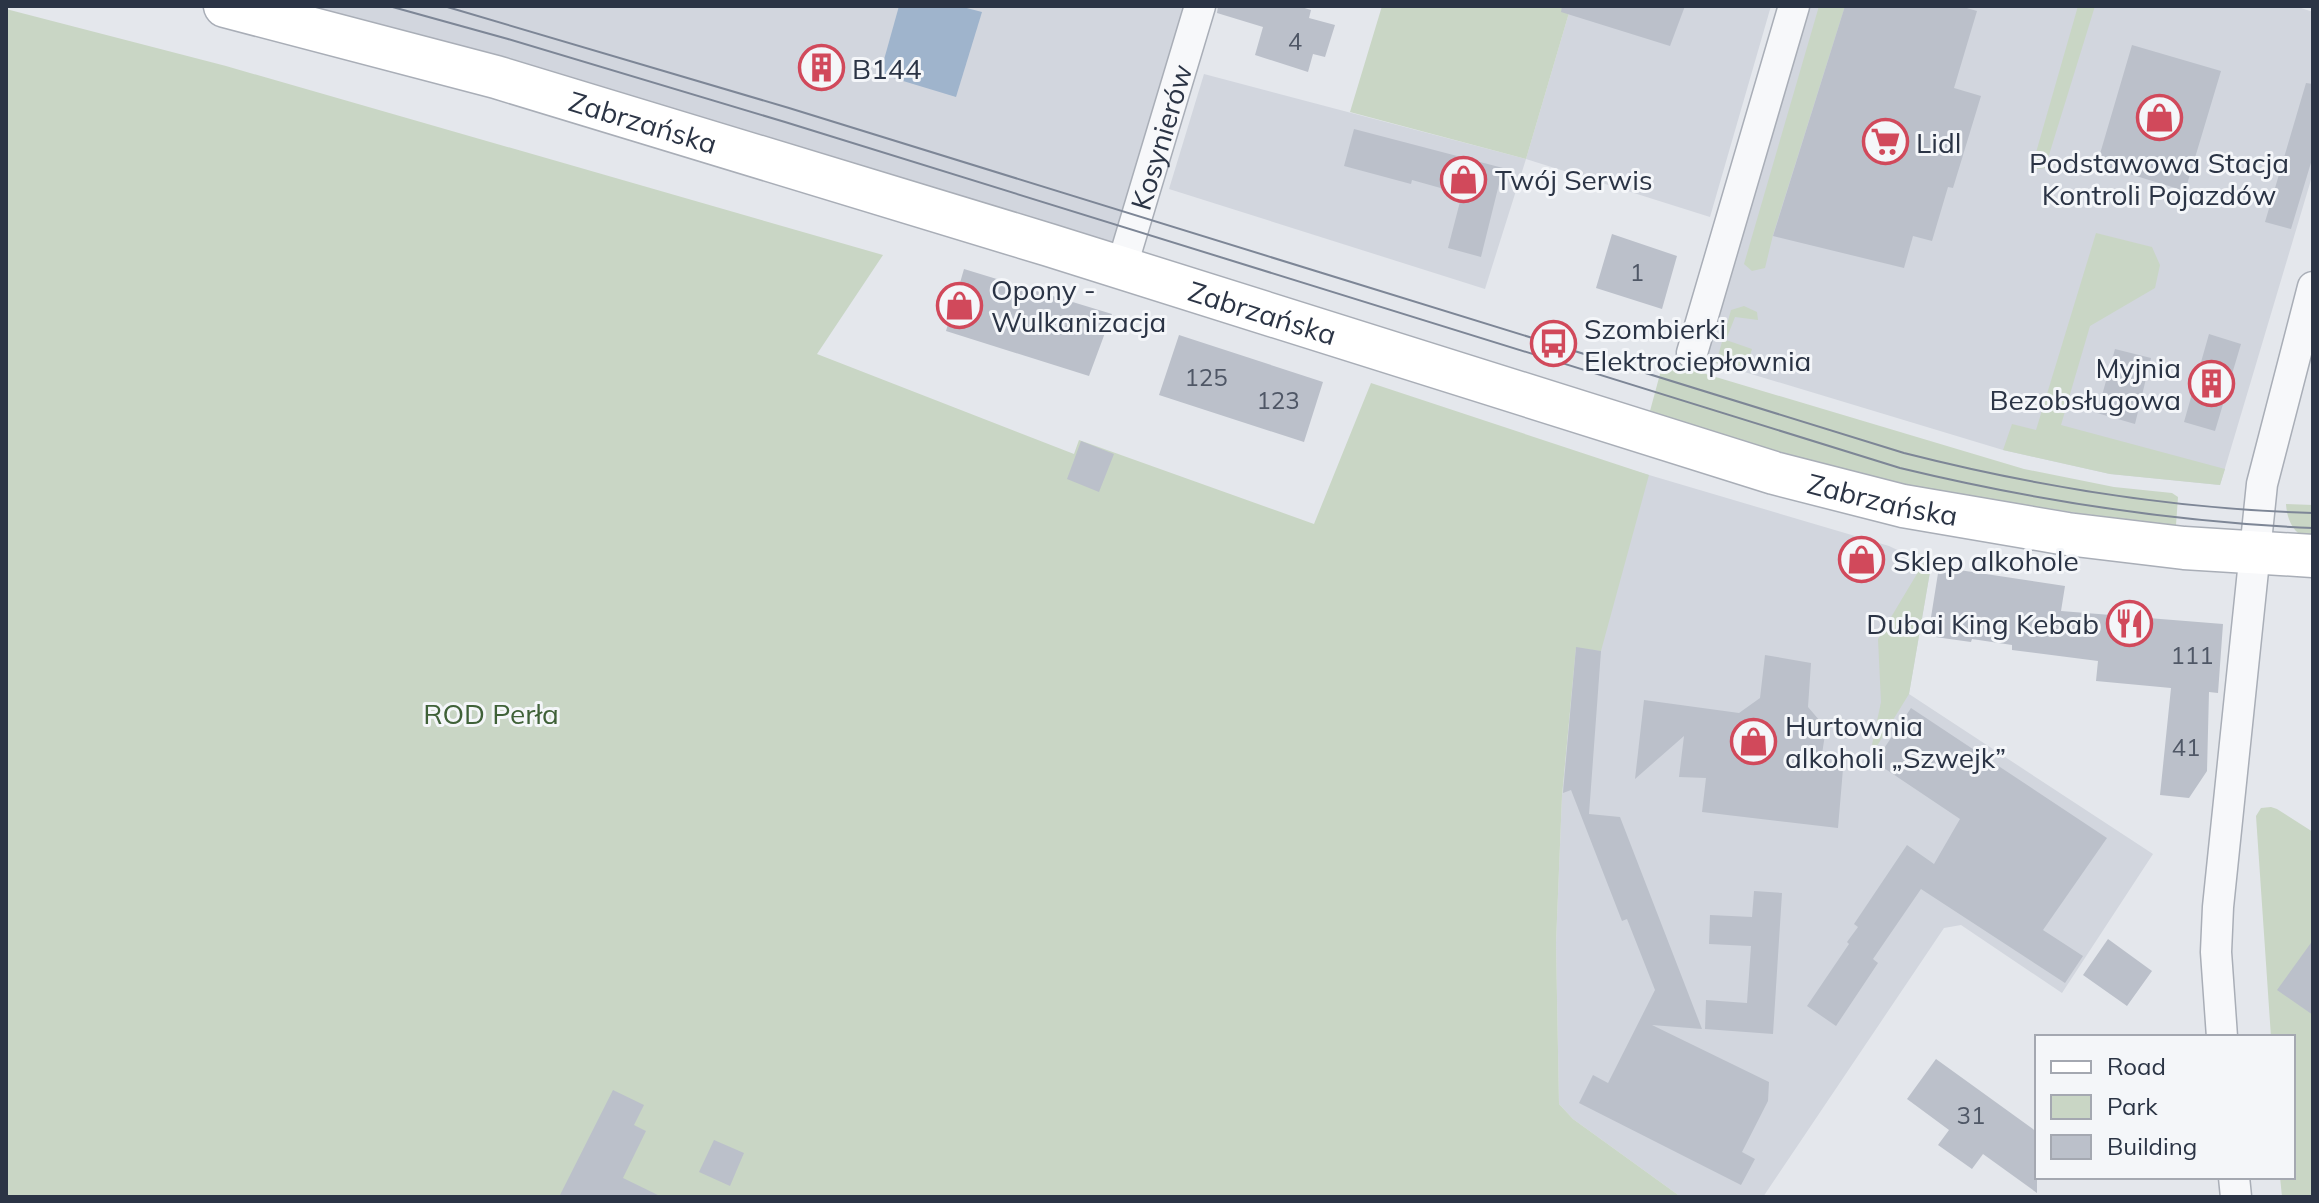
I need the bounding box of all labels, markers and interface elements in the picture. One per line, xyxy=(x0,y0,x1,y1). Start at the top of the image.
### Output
house number: 4 xyxy=(1288,26,1302,56)
building icon: B144 xyxy=(797,44,845,92)
place label: B144 xyxy=(852,51,922,86)
street label: Kosynierów xyxy=(1122,60,1199,214)
street label: Zabrzańska xyxy=(565,83,721,161)
shop icon: Podstawowa Stacja Kontroli Pojazdów xyxy=(2135,94,2183,142)
supermarket icon: Lidl xyxy=(1861,118,1909,166)
place label: Lidl xyxy=(1916,125,1961,160)
place label: Podstawowa Stacja Kontroli Pojazdów xyxy=(2029,145,2289,212)
shop icon: Twój Serwis xyxy=(1440,155,1488,203)
place label: Twój Serwis xyxy=(1495,162,1653,197)
house number: 1 xyxy=(1630,257,1644,287)
place label: Opony - Wulkanizacja xyxy=(991,272,1166,339)
street label: Zabrzańska xyxy=(1184,273,1341,352)
shop icon: Opony - Wulkanizacja xyxy=(936,281,984,329)
place label: Szombierki Elektrociepłownia xyxy=(1584,311,1811,378)
bus stop icon: Szombierki Elektrociepłownia xyxy=(1529,320,1577,368)
place label: Myjnia Bezobsługowa xyxy=(1990,350,2181,417)
building icon: Myjnia Bezobsługowa xyxy=(2188,359,2236,407)
house number: 125 xyxy=(1184,362,1228,392)
house number: 123 xyxy=(1256,385,1300,415)
street label: Zabrzańska xyxy=(1804,465,1960,533)
shop icon: Sklep alkohole xyxy=(1838,536,1886,584)
place label: Sklep alkohole xyxy=(1893,543,2079,578)
restaurant icon: Dubai King Kebab xyxy=(2106,599,2154,647)
place label: Dubai King Kebab xyxy=(1866,606,2099,641)
house number: 111 xyxy=(2170,640,2214,670)
park label: ROD Perła xyxy=(423,696,559,731)
place label: Hurtownia alkoholi „Szwejk” xyxy=(1785,708,2006,775)
shop icon: Hurtownia alkoholi „Szwejk” xyxy=(1730,717,1778,765)
house number: 41 xyxy=(2172,732,2200,762)
legend xyxy=(2035,1035,2295,1179)
text: Road xyxy=(2107,1051,2166,1081)
text: Park xyxy=(2107,1091,2158,1121)
house number: 31 xyxy=(1957,1100,1985,1130)
text: Building xyxy=(2107,1131,2197,1161)

